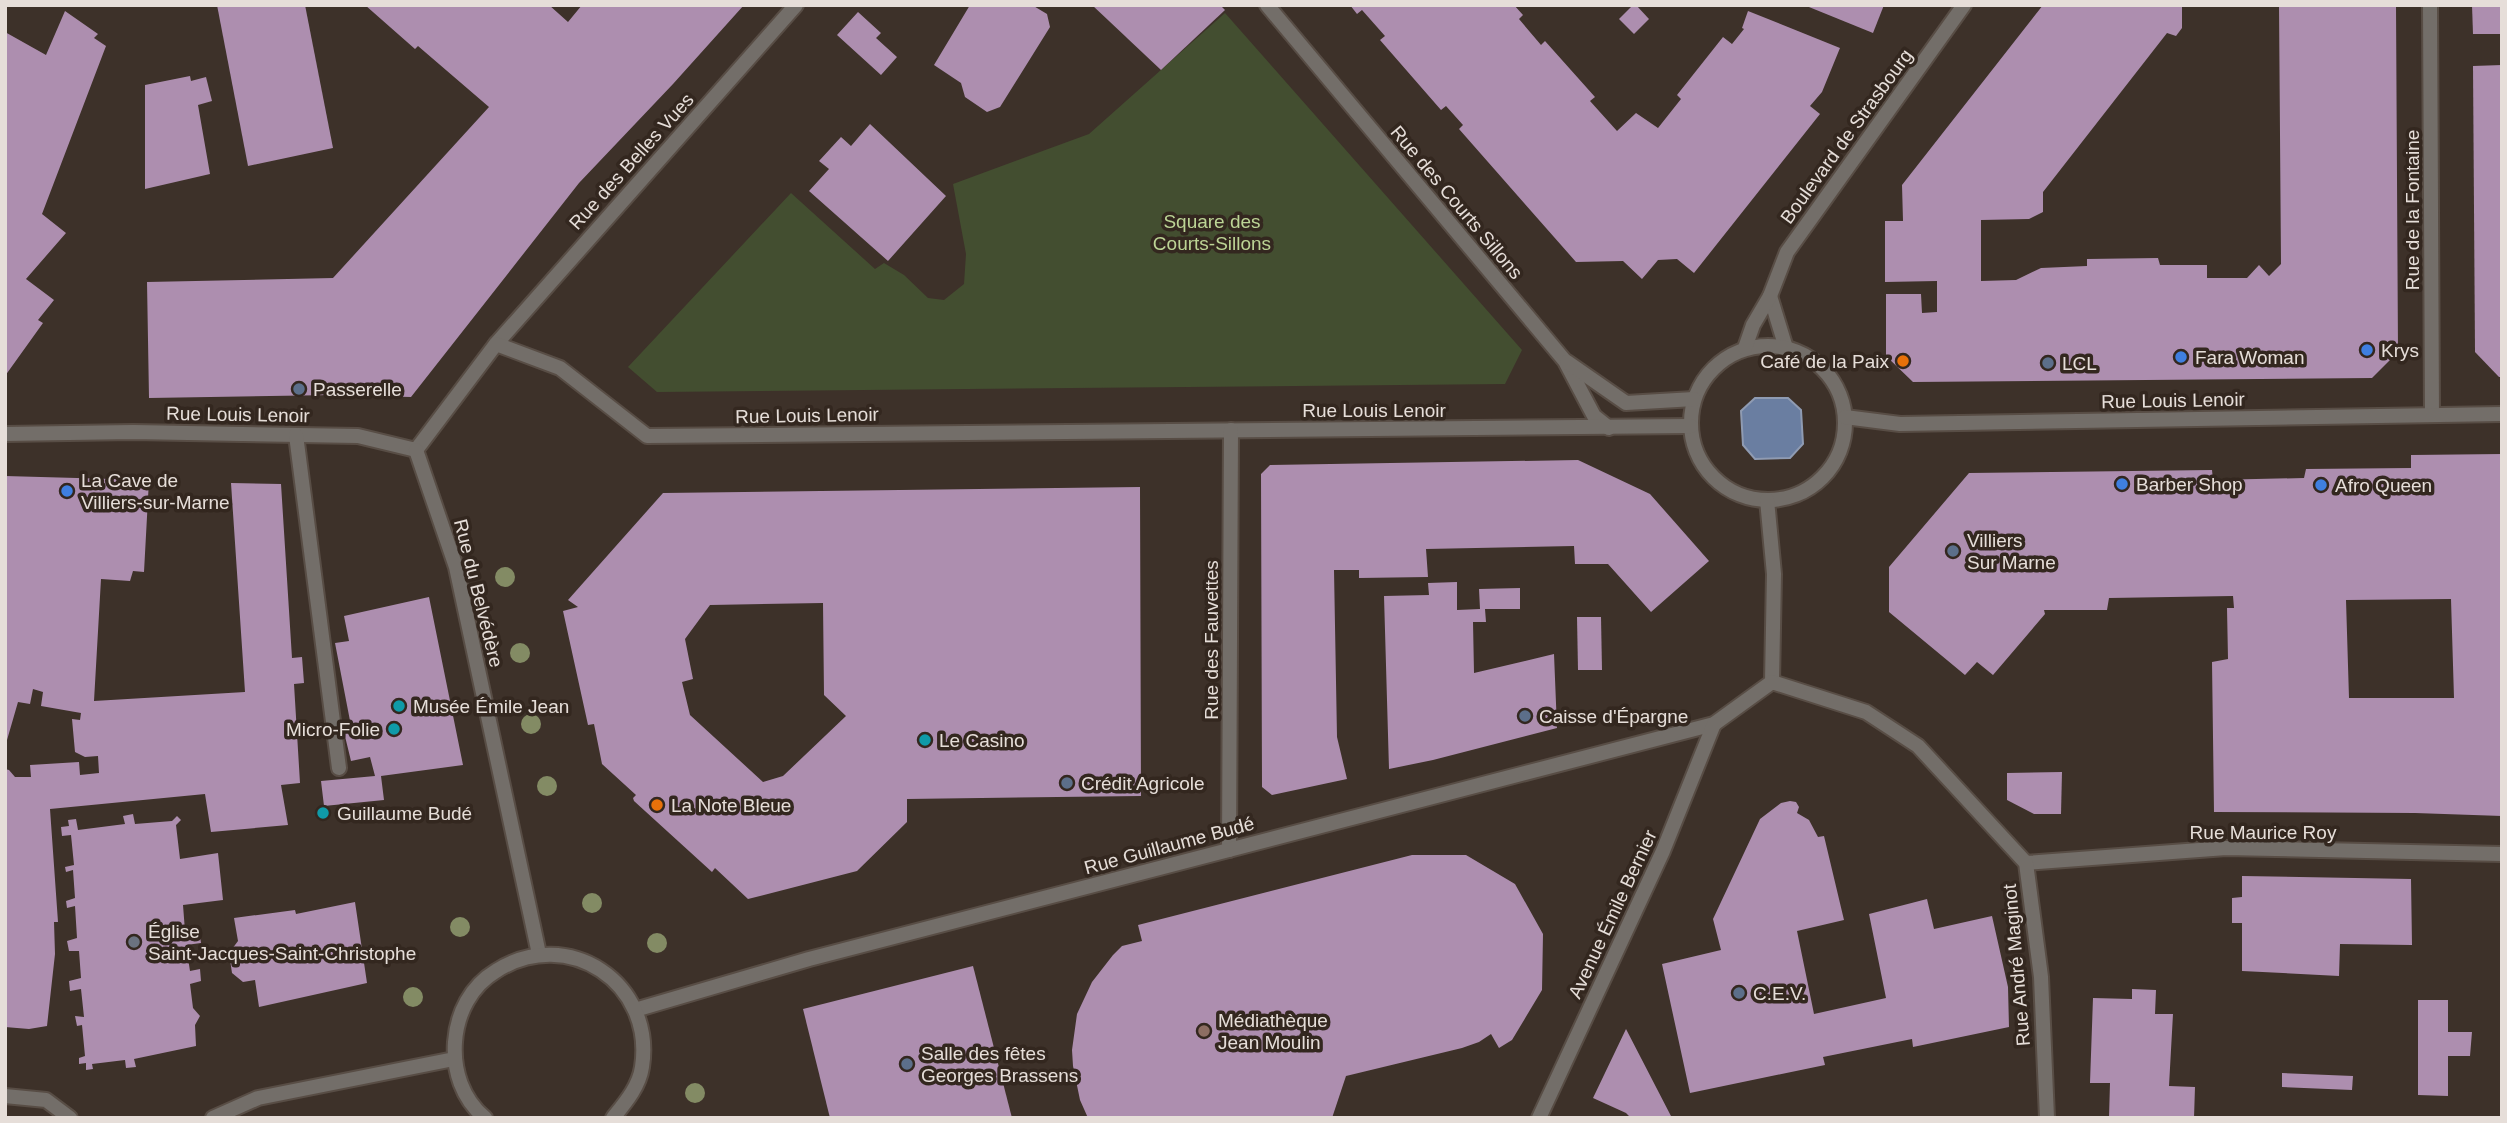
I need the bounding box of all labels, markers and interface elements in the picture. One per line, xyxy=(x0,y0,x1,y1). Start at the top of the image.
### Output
street label: Boulevard de Strasbourg xyxy=(1776,45,1917,227)
street label: Rue des Belles Vues xyxy=(565,89,698,234)
street label: Rue des Courts Sillons xyxy=(1386,122,1527,283)
street label: Rue de la Fontaine xyxy=(2402,130,2423,290)
park label: Square des Courts-Sillons xyxy=(1153,211,1271,254)
place label: Krys xyxy=(2381,340,2419,361)
marker: Krys xyxy=(2359,342,2375,358)
place label: Fara Woman xyxy=(2195,347,2304,368)
marker: Fara Woman xyxy=(2173,349,2189,365)
place label: Café de la Paix xyxy=(1760,351,1889,372)
marker: Café de la Paix xyxy=(1895,353,1911,369)
place label: LCL xyxy=(2062,353,2097,374)
marker: LCL xyxy=(2040,355,2056,371)
place label: Passerelle xyxy=(313,379,402,400)
marker: Passerelle xyxy=(291,381,307,397)
street label: Rue Louis Lenoir xyxy=(2101,389,2246,412)
street label: Rue Louis Lenoir xyxy=(1302,400,1446,421)
street label: Rue Louis Lenoir xyxy=(166,403,311,426)
street label: Rue Louis Lenoir xyxy=(735,404,880,427)
place label: La Cave de Villiers-sur-Marne xyxy=(81,470,230,513)
place label: Barber Shop xyxy=(2136,474,2243,495)
place label: Afro Queen xyxy=(2335,475,2432,496)
marker: Barber Shop xyxy=(2114,476,2130,492)
marker: Afro Queen xyxy=(2313,477,2329,493)
marker: La Cave de Villiers-sur-Marne xyxy=(59,483,75,499)
street label: Rue du Belvédère xyxy=(450,517,507,669)
place label: Villiers Sur Marne xyxy=(1967,530,2056,573)
marker: Villiers Sur Marne xyxy=(1945,543,1961,559)
street label: Rue des Fauvettes xyxy=(1201,560,1222,720)
place label: Musée Émile Jean xyxy=(413,696,569,717)
marker: Musée Émile Jean xyxy=(391,698,407,714)
place label: Caisse d'Épargne xyxy=(1539,706,1688,727)
marker: Caisse d'Épargne xyxy=(1517,708,1533,724)
place label: Micro-Folie xyxy=(286,719,380,740)
marker: Micro-Folie xyxy=(386,721,402,737)
place label: Le Casino xyxy=(939,730,1025,751)
marker: Le Casino xyxy=(917,732,933,748)
place label: Crédit Agricole xyxy=(1081,773,1205,794)
marker: Crédit Agricole xyxy=(1059,775,1075,791)
place label: La Note Bleue xyxy=(671,795,791,816)
marker: La Note Bleue xyxy=(649,797,665,813)
place label: Guillaume Budé xyxy=(337,803,472,824)
marker: Guillaume Budé xyxy=(315,805,331,821)
street label: Rue Guillaume Budé xyxy=(1082,813,1257,878)
street label: Rue Maurice Roy xyxy=(2190,822,2337,843)
street label: Avenue Émile Bernier xyxy=(1564,826,1661,1002)
street label: Rue André Maginot xyxy=(1999,882,2034,1047)
place label: Église Saint-Jacques-Saint-Christophe xyxy=(148,921,416,964)
marker: Église Saint-Jacques-Saint-Christophe xyxy=(126,934,142,950)
place label: C.E.V. xyxy=(1753,983,1806,1004)
marker: C.E.V. xyxy=(1731,985,1747,1001)
place label: Médiathèque Jean Moulin xyxy=(1218,1010,1328,1053)
marker: Médiathèque Jean Moulin xyxy=(1196,1023,1212,1039)
place label: Salle des fêtes Georges Brassens xyxy=(921,1043,1078,1086)
marker: Salle des fêtes Georges Brassens xyxy=(899,1056,915,1072)

